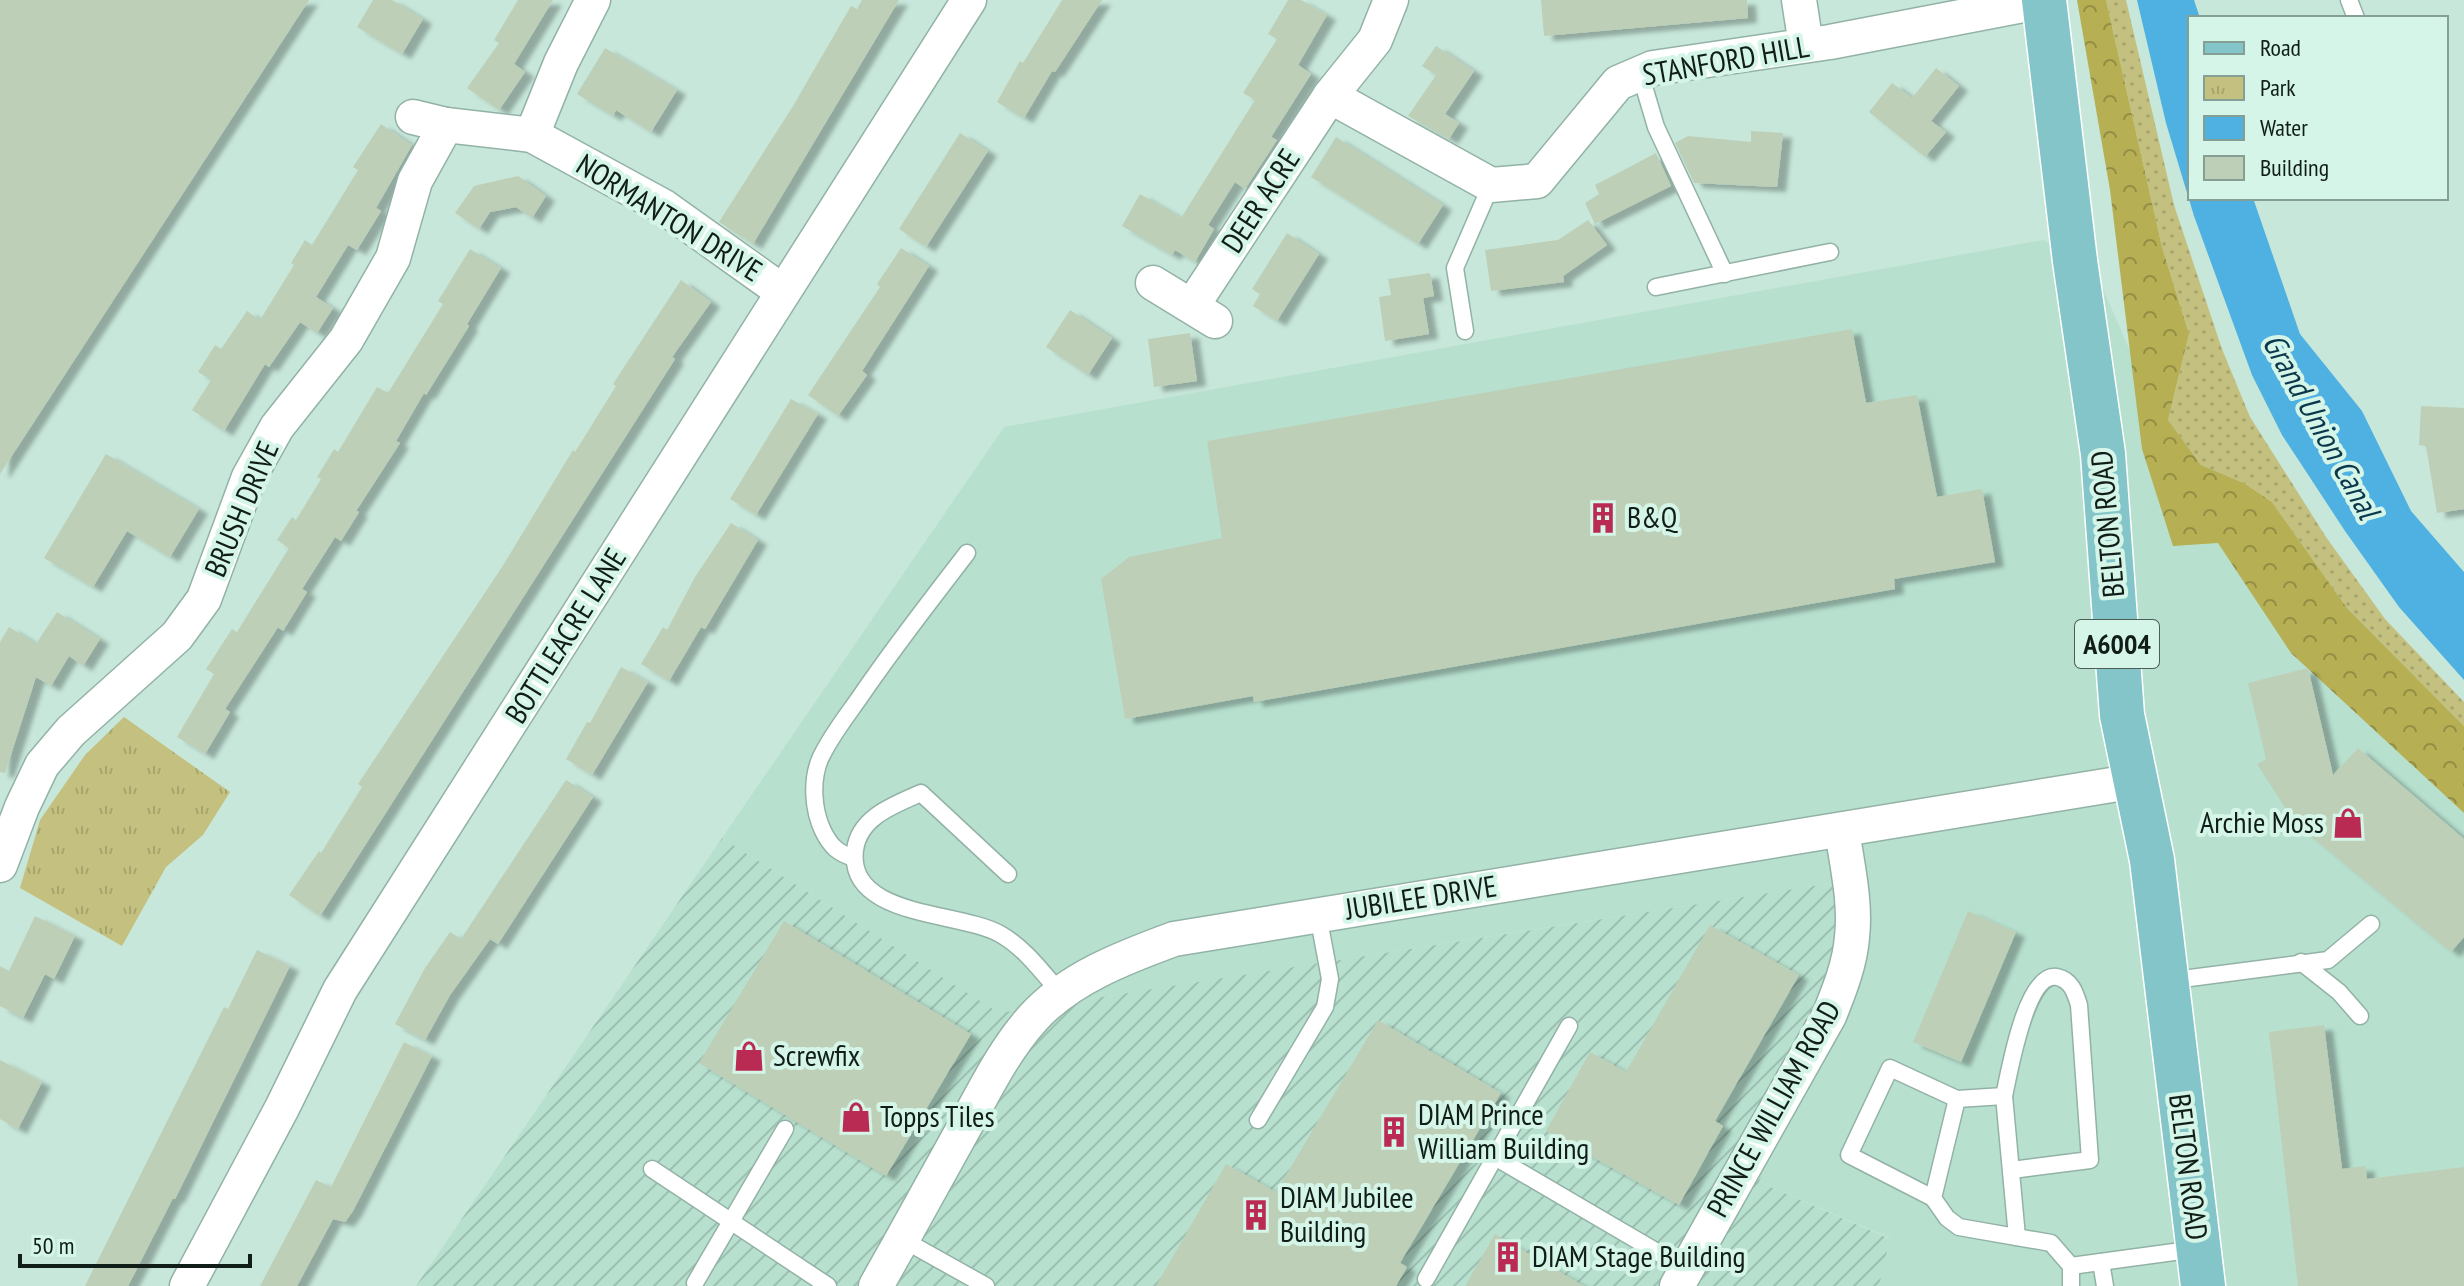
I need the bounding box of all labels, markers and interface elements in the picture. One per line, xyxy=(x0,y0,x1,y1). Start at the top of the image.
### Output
legend xyxy=(2188,16,2448,200)
street label: STANFORD HILL xyxy=(1639,26,1813,93)
text: Road xyxy=(2260,32,2301,63)
text: Park xyxy=(2260,72,2296,103)
text: Water xyxy=(2260,112,2308,143)
street label: DEER ACRE xyxy=(1212,141,1308,259)
street label: NORMANTON DRIVE xyxy=(570,144,770,289)
text: Building xyxy=(2260,152,2329,183)
water label: Grand Union Canal xyxy=(2254,325,2391,528)
street label: BRUSH DRIVE xyxy=(195,435,287,582)
street label: BELTON ROAD xyxy=(2081,449,2132,599)
place label: B&Q xyxy=(1627,497,1678,536)
building icon: B&Q xyxy=(1586,501,1620,535)
street label: BOTTLEACRE LANE xyxy=(495,540,634,730)
road number: A6004 xyxy=(2075,620,2159,668)
place label: Archie Moss xyxy=(2200,802,2324,841)
shop icon: Archie Moss xyxy=(2331,806,2365,840)
street label: JUBILEE DRIVE xyxy=(1341,865,1499,928)
street label: PRINCE WILLIAM ROAD xyxy=(1697,993,1848,1223)
place label: Screwfix xyxy=(773,1035,860,1074)
shop icon: Screwfix xyxy=(732,1039,766,1073)
street label: BELTON ROAD xyxy=(2161,1091,2218,1242)
place label: DIAM Prince William Building xyxy=(1418,1094,1589,1167)
place label: Topps Tiles xyxy=(880,1096,995,1135)
shop icon: Topps Tiles xyxy=(839,1100,873,1134)
building icon: DIAM Prince William Building xyxy=(1377,1115,1411,1149)
place label: DIAM Jubilee Building xyxy=(1280,1177,1414,1250)
building icon: DIAM Jubilee Building xyxy=(1239,1198,1273,1232)
scale bar xyxy=(20,1218,250,1268)
text: 50 m xyxy=(32,1230,74,1261)
place label: DIAM Stage Building xyxy=(1532,1236,1745,1275)
building icon: DIAM Stage Building xyxy=(1491,1240,1525,1274)

